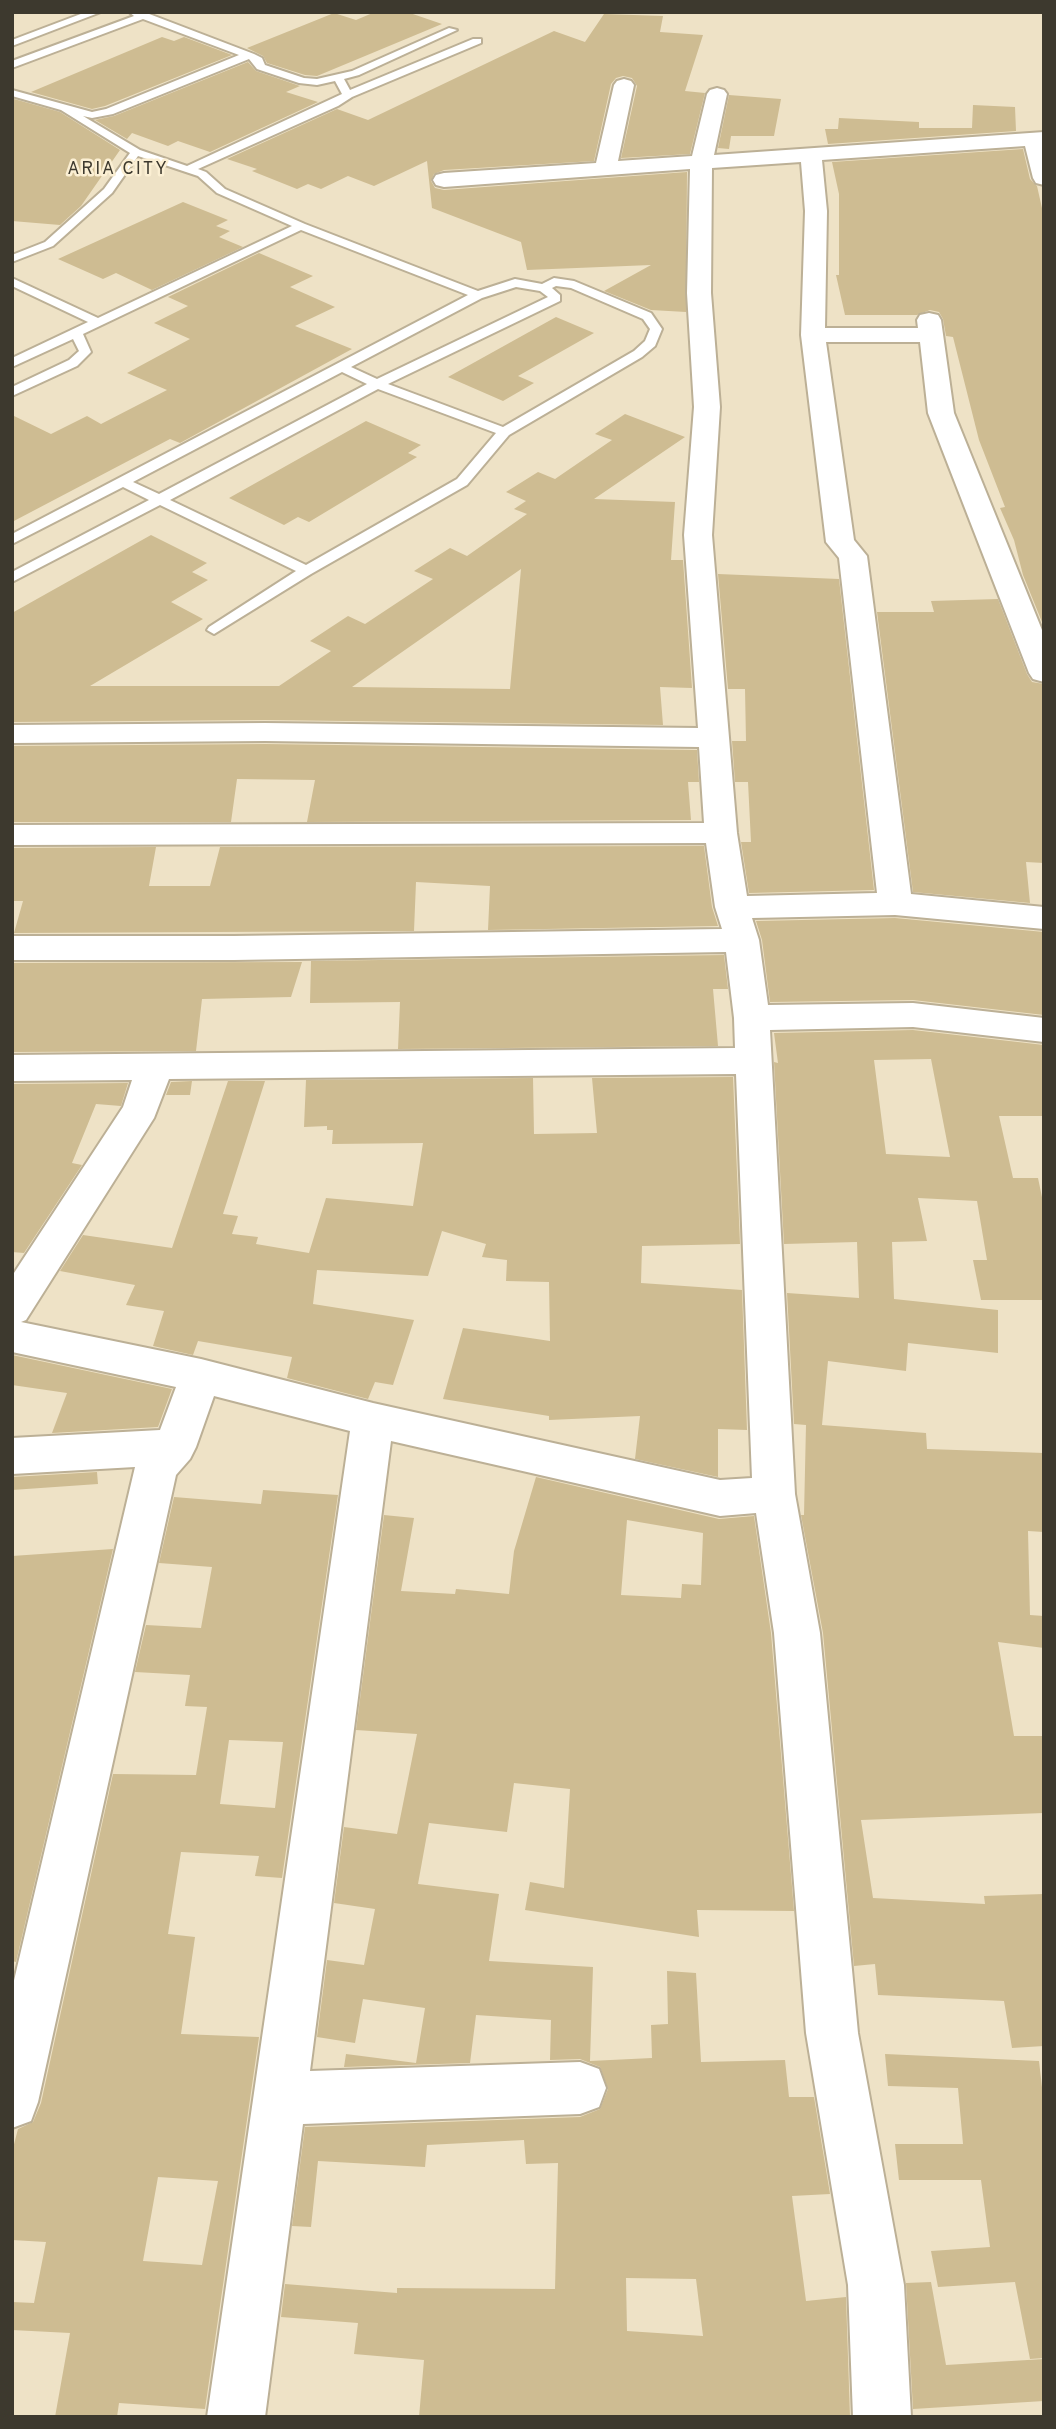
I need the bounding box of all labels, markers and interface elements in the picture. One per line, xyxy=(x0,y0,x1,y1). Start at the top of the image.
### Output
district label: ARIA CITY xyxy=(68,159,168,181)

